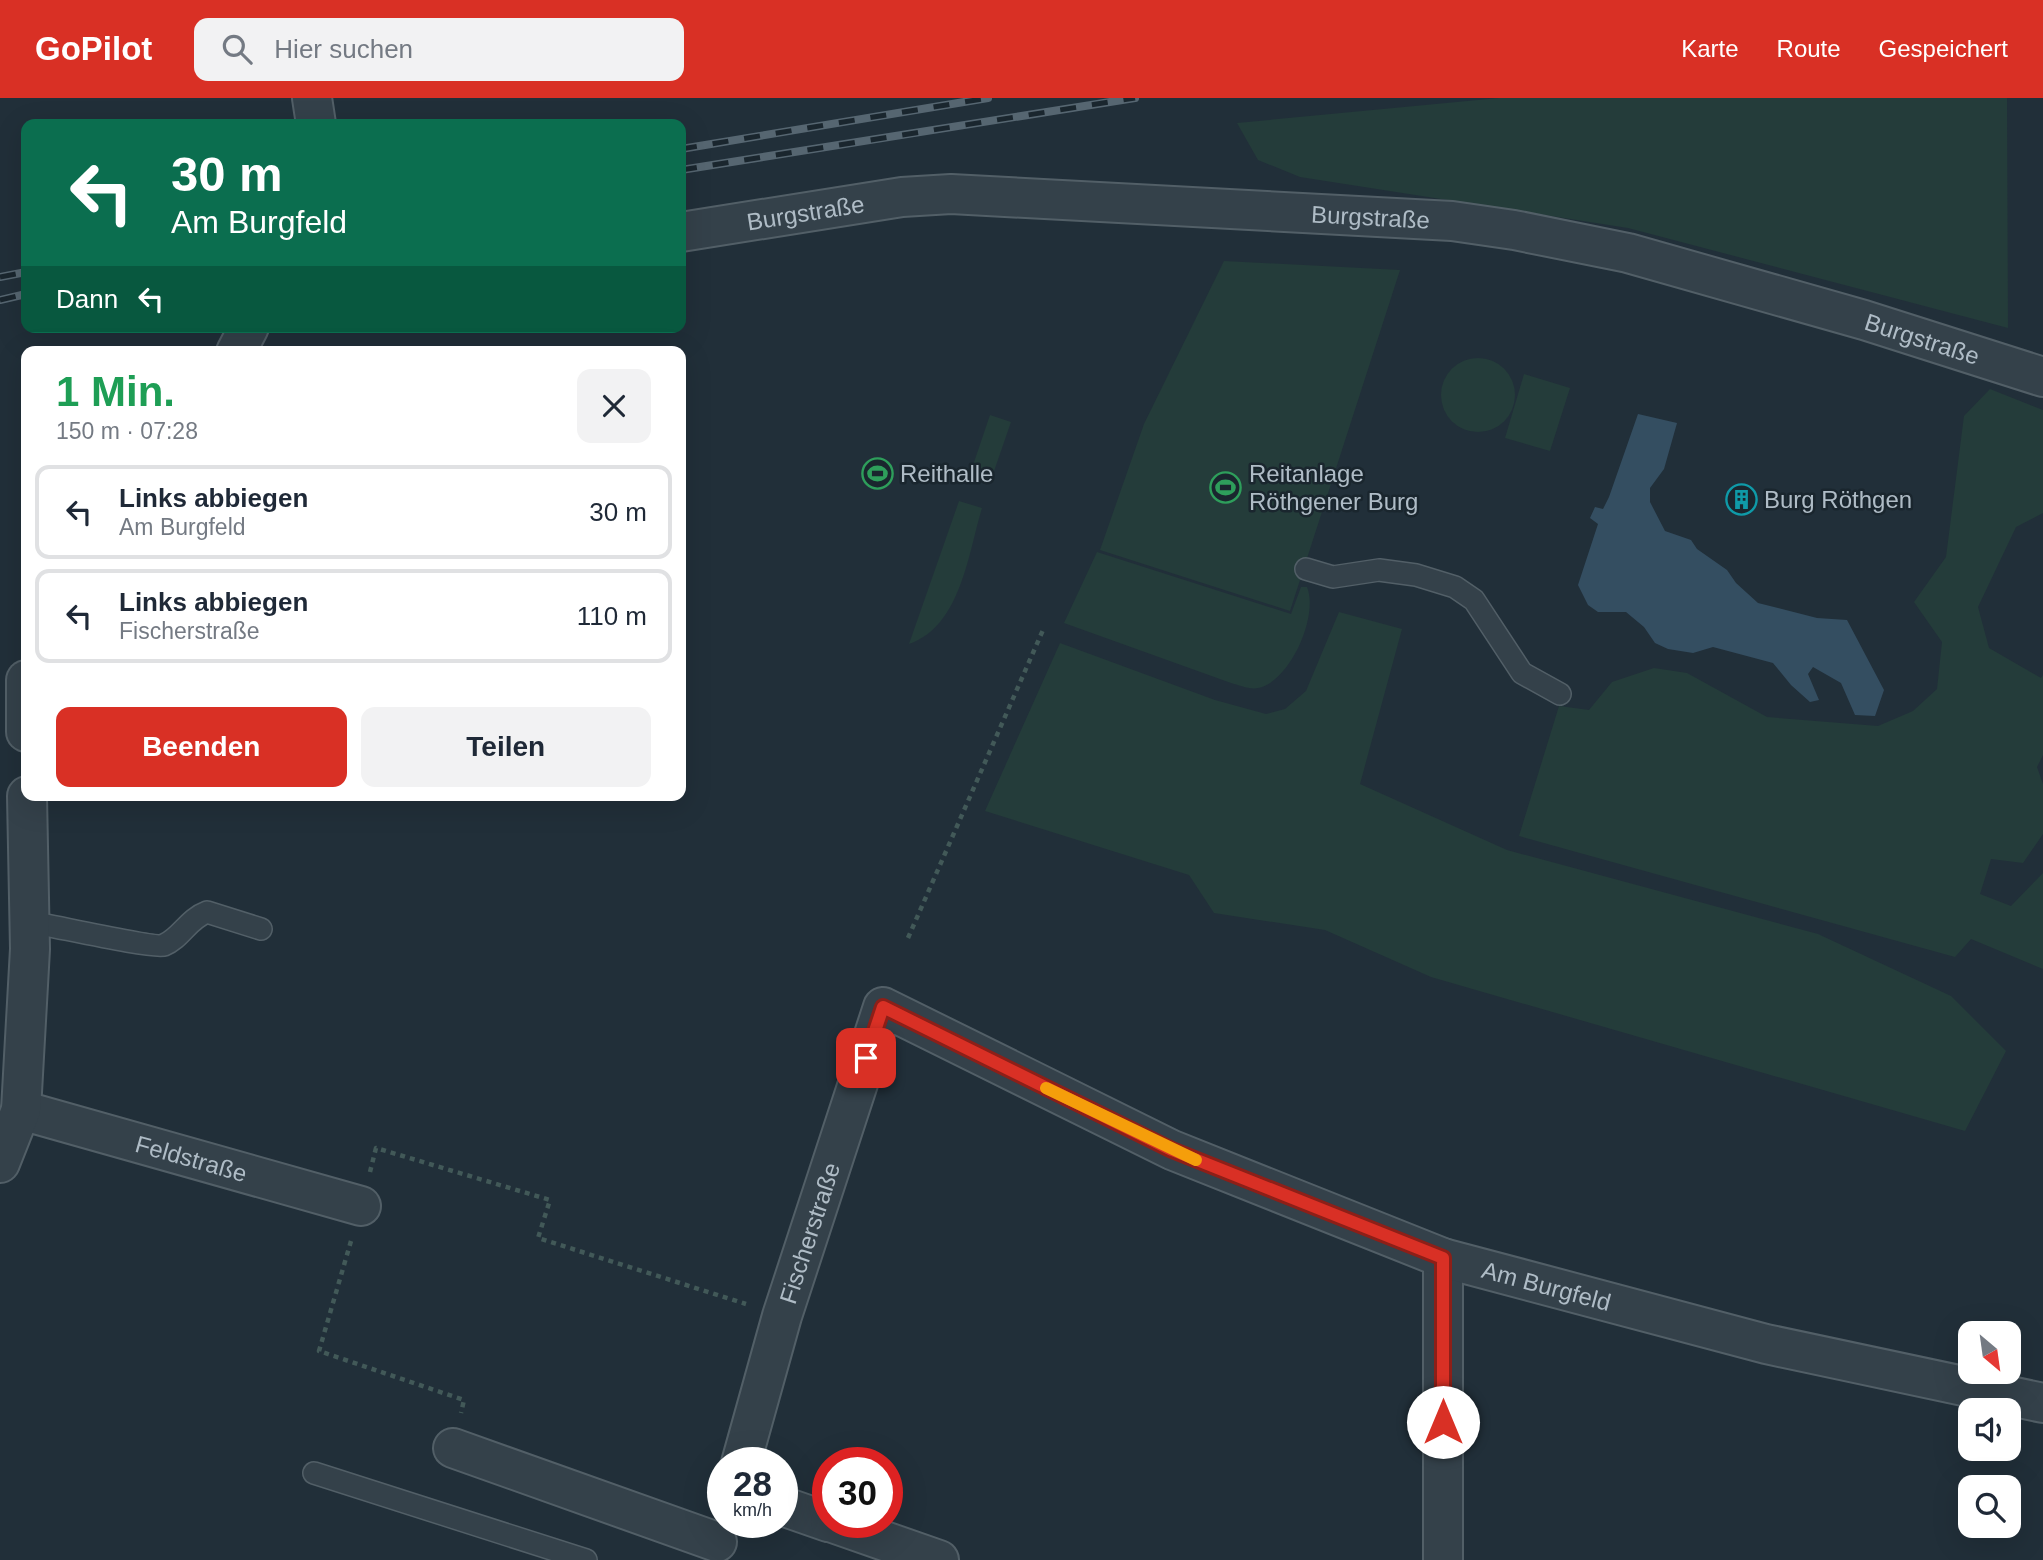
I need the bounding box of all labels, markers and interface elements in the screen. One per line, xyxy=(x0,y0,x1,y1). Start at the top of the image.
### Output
search box xyxy=(194,18,684,81)
text: GoPilot xyxy=(35,30,152,67)
icon: search xyxy=(218,30,256,68)
text: Hier suchen xyxy=(274,34,413,64)
text: Karte xyxy=(1681,35,1739,62)
text: Route xyxy=(1777,35,1841,62)
text: Gespeichert xyxy=(1879,35,2008,62)
icon: left xyxy=(56,147,147,238)
text: 30 m xyxy=(171,147,283,201)
street label: Burgstraße xyxy=(745,190,866,235)
street label: Burgstraße xyxy=(1311,200,1431,233)
text: Am Burgfeld xyxy=(171,204,347,240)
icon: left xyxy=(132,280,170,318)
text: Dann xyxy=(56,284,118,314)
street label: Burgstraße xyxy=(1862,308,1983,369)
text: 1 Min. xyxy=(56,368,175,415)
button: close xyxy=(577,369,651,443)
text: 150 m · 07:28 xyxy=(56,418,198,444)
sports icon: Reithalle xyxy=(860,456,894,490)
place label: Reithalle xyxy=(900,460,993,487)
place label: Reitanlage Röthgener Burg xyxy=(1249,460,1418,515)
sports icon: Reitanlage Röthgener Burg xyxy=(1209,470,1243,504)
building icon: Burg Röthgen xyxy=(1724,482,1758,516)
text: Links abbiegen xyxy=(119,483,308,513)
place label: Burg Röthgen xyxy=(1764,486,1912,513)
icon: left xyxy=(60,493,98,531)
text: 30 m xyxy=(589,497,647,527)
text: Am Burgfeld xyxy=(119,514,246,540)
text: Links abbiegen xyxy=(119,587,308,617)
icon: left xyxy=(60,597,98,635)
text: 110 m xyxy=(577,601,647,631)
text: Fischerstraße xyxy=(119,618,260,644)
button: Beenden xyxy=(56,707,347,787)
button: Teilen xyxy=(361,707,651,787)
pin xyxy=(836,1028,896,1088)
icon: arrive xyxy=(847,1039,885,1077)
street label: Feldstraße xyxy=(132,1130,250,1187)
street label: Fischerstraße xyxy=(774,1159,845,1307)
street label: Am Burgfeld xyxy=(1479,1256,1614,1316)
north arrow xyxy=(1958,1321,2021,1384)
map controls xyxy=(1958,1321,2021,1538)
position arrow xyxy=(1406,1385,1480,1459)
button: sound xyxy=(1958,1398,2021,1461)
speed limit sign: 30 xyxy=(812,1447,903,1538)
text: 28 xyxy=(733,1464,772,1503)
button: search xyxy=(1958,1475,2021,1538)
text: km/h xyxy=(733,1500,772,1520)

